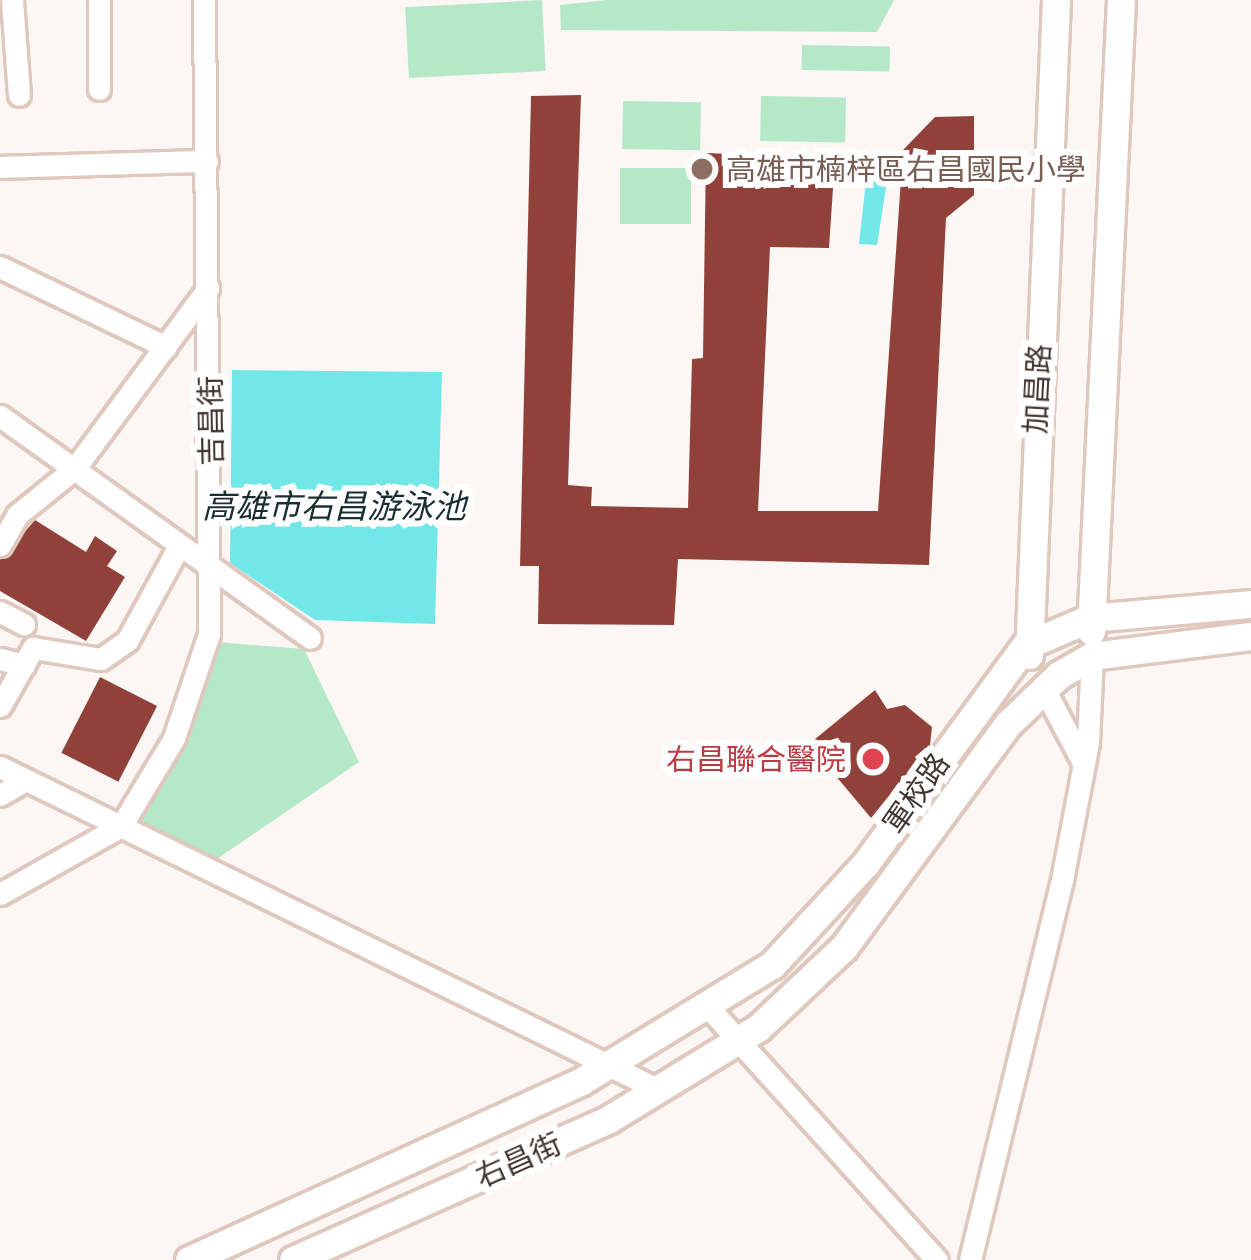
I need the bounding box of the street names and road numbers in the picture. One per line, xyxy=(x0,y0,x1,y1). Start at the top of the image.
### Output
street label: 加昌路 xyxy=(1017,343,1057,435)
street label: 吉昌街 xyxy=(192,376,230,466)
street label: 軍校路 xyxy=(875,746,957,840)
street label: 右昌街 xyxy=(470,1125,566,1195)

